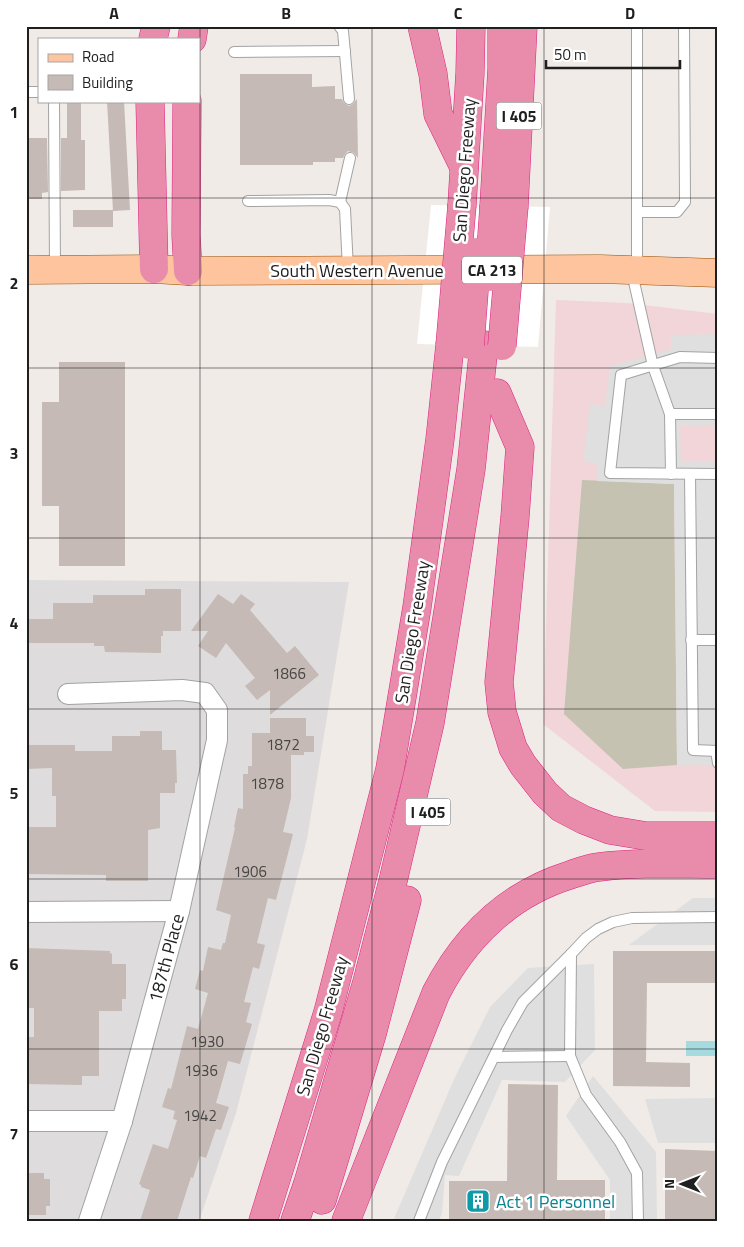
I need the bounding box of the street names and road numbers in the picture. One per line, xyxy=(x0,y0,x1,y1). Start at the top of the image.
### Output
street label: San Diego Freeway xyxy=(446,97,483,243)
road number: I 405 xyxy=(496,102,542,130)
road number: CA 213 xyxy=(462,256,522,284)
street label: South Western Avenue xyxy=(270,257,444,284)
street label: San Diego Freeway xyxy=(387,558,437,705)
road number: I 405 xyxy=(406,799,450,826)
street label: 187th Place xyxy=(141,911,191,1005)
street label: San Diego Freeway xyxy=(289,953,355,1099)

